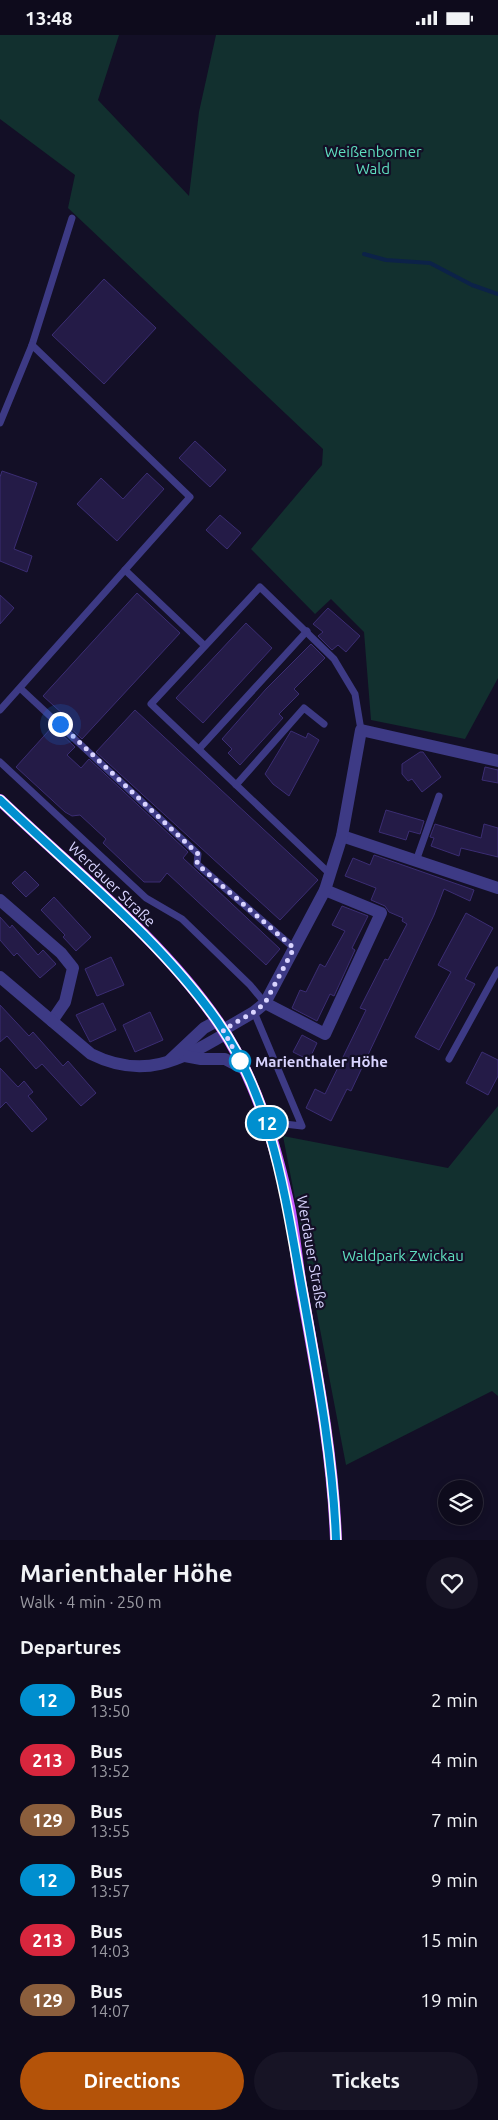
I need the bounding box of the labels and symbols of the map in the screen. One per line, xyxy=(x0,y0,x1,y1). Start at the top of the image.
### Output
park label: Weißenborner Wald xyxy=(324,143,422,177)
your location xyxy=(48,712,73,737)
street label: Werdauer Straße xyxy=(65,838,159,930)
marker: Marienthaler Höhe xyxy=(229,1050,251,1072)
place label: Marienthaler Höhe xyxy=(255,1053,388,1070)
line badge: 12 xyxy=(244,1107,290,1139)
street label: Werdauer Straße xyxy=(294,1194,330,1310)
park label: Waldpark Zwickau xyxy=(342,1247,464,1264)

